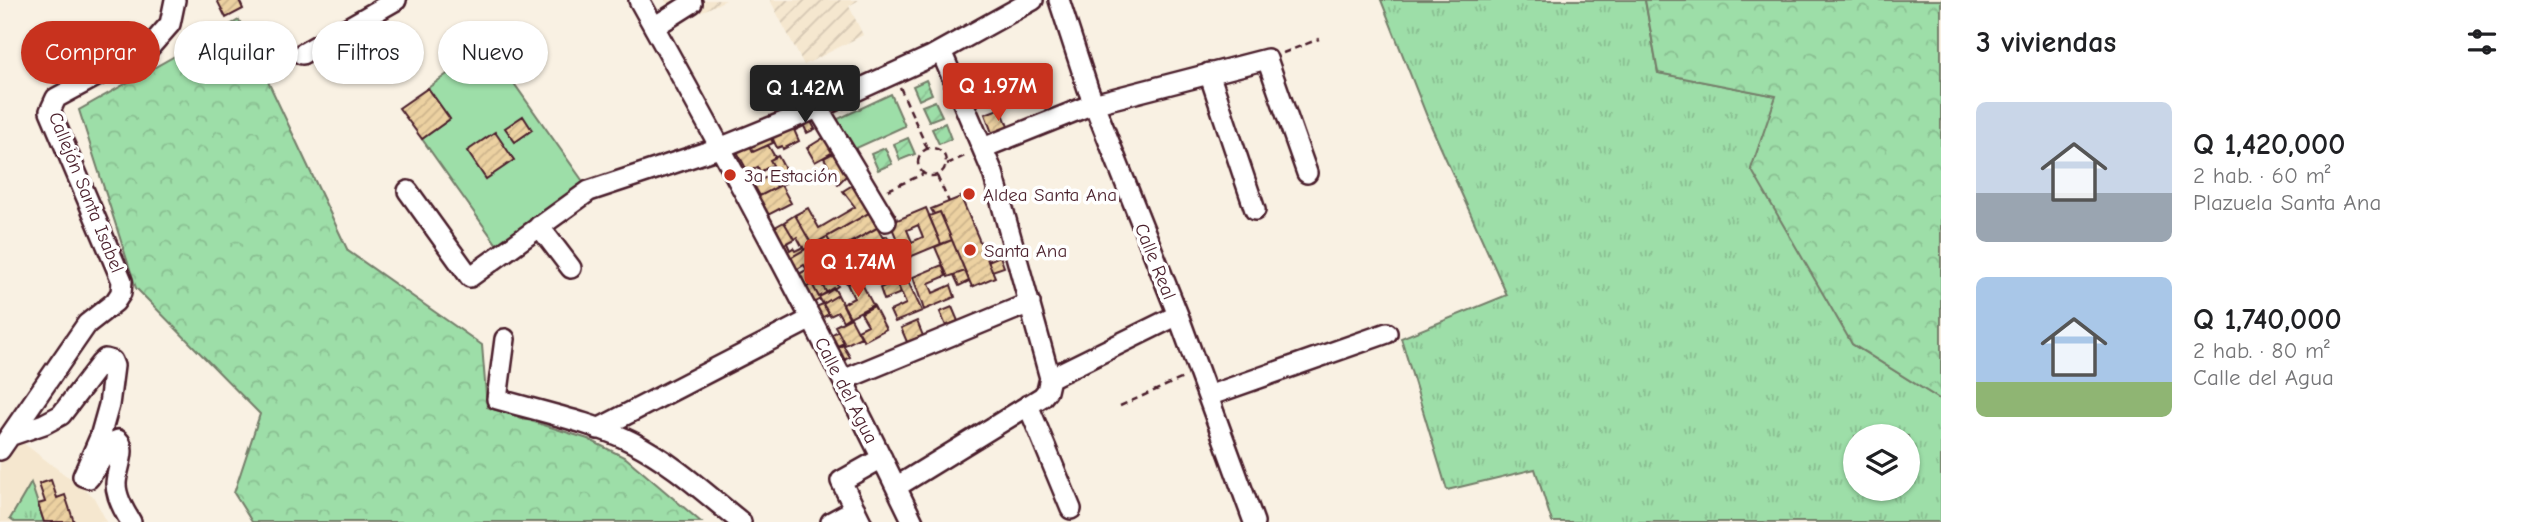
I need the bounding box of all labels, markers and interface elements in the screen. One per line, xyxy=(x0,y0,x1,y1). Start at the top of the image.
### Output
chip: Comprar xyxy=(21,21,160,84)
chip: Alquilar xyxy=(174,21,298,84)
chip: Filtros xyxy=(312,21,424,84)
chip: Nuevo xyxy=(438,21,548,84)
icon: filters xyxy=(2463,23,2501,61)
text: 3 viviendas xyxy=(1976,25,2116,60)
pin: Q 1.97M xyxy=(933,64,1063,123)
pin: Q 1.42M xyxy=(740,66,870,125)
text: Q 1.97M xyxy=(959,72,1037,99)
text: Q 1.42M xyxy=(766,74,844,101)
street label: Callejón Santa Isabel xyxy=(44,109,128,276)
text: Q 1,420,000 xyxy=(2193,127,2345,162)
icon: home xyxy=(2032,130,2116,214)
text: 2 hab. · 60 m² xyxy=(2193,162,2330,189)
place label: 3a Estación xyxy=(744,165,838,187)
marker: 3a Estación xyxy=(722,167,738,183)
place label: Aldea Santa Ana xyxy=(983,184,1117,206)
marker: Aldea Santa Ana xyxy=(961,186,977,202)
text: Plazuela Santa Ana xyxy=(2193,189,2381,216)
street label: Calle Real xyxy=(1130,220,1180,303)
pin: Q 1.74M xyxy=(793,240,923,299)
place label: Santa Ana xyxy=(984,240,1067,262)
marker: Santa Ana xyxy=(962,242,978,258)
text: Q 1.74M xyxy=(820,248,896,275)
text: Q 1,740,000 xyxy=(2193,302,2342,337)
icon: home xyxy=(2032,305,2116,389)
street label: Calle del Agua xyxy=(810,334,882,447)
text: 2 hab. · 80 m² xyxy=(2193,337,2330,364)
text: Calle del Agua xyxy=(2193,364,2334,391)
map controls xyxy=(1843,424,1920,501)
button: layers xyxy=(1843,424,1920,501)

